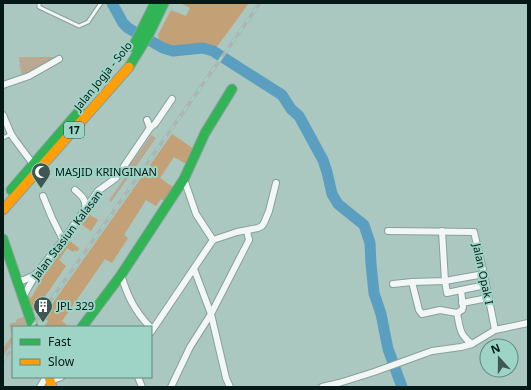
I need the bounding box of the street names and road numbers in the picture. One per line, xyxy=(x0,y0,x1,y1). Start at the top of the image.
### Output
street label: Jalan Jogja - Solo xyxy=(69,38,135,114)
road number: 17 xyxy=(64,122,84,138)
street label: Jalan Stasiun Kalasan xyxy=(27,187,105,283)
street label: Jalan Opak I xyxy=(470,241,497,306)

